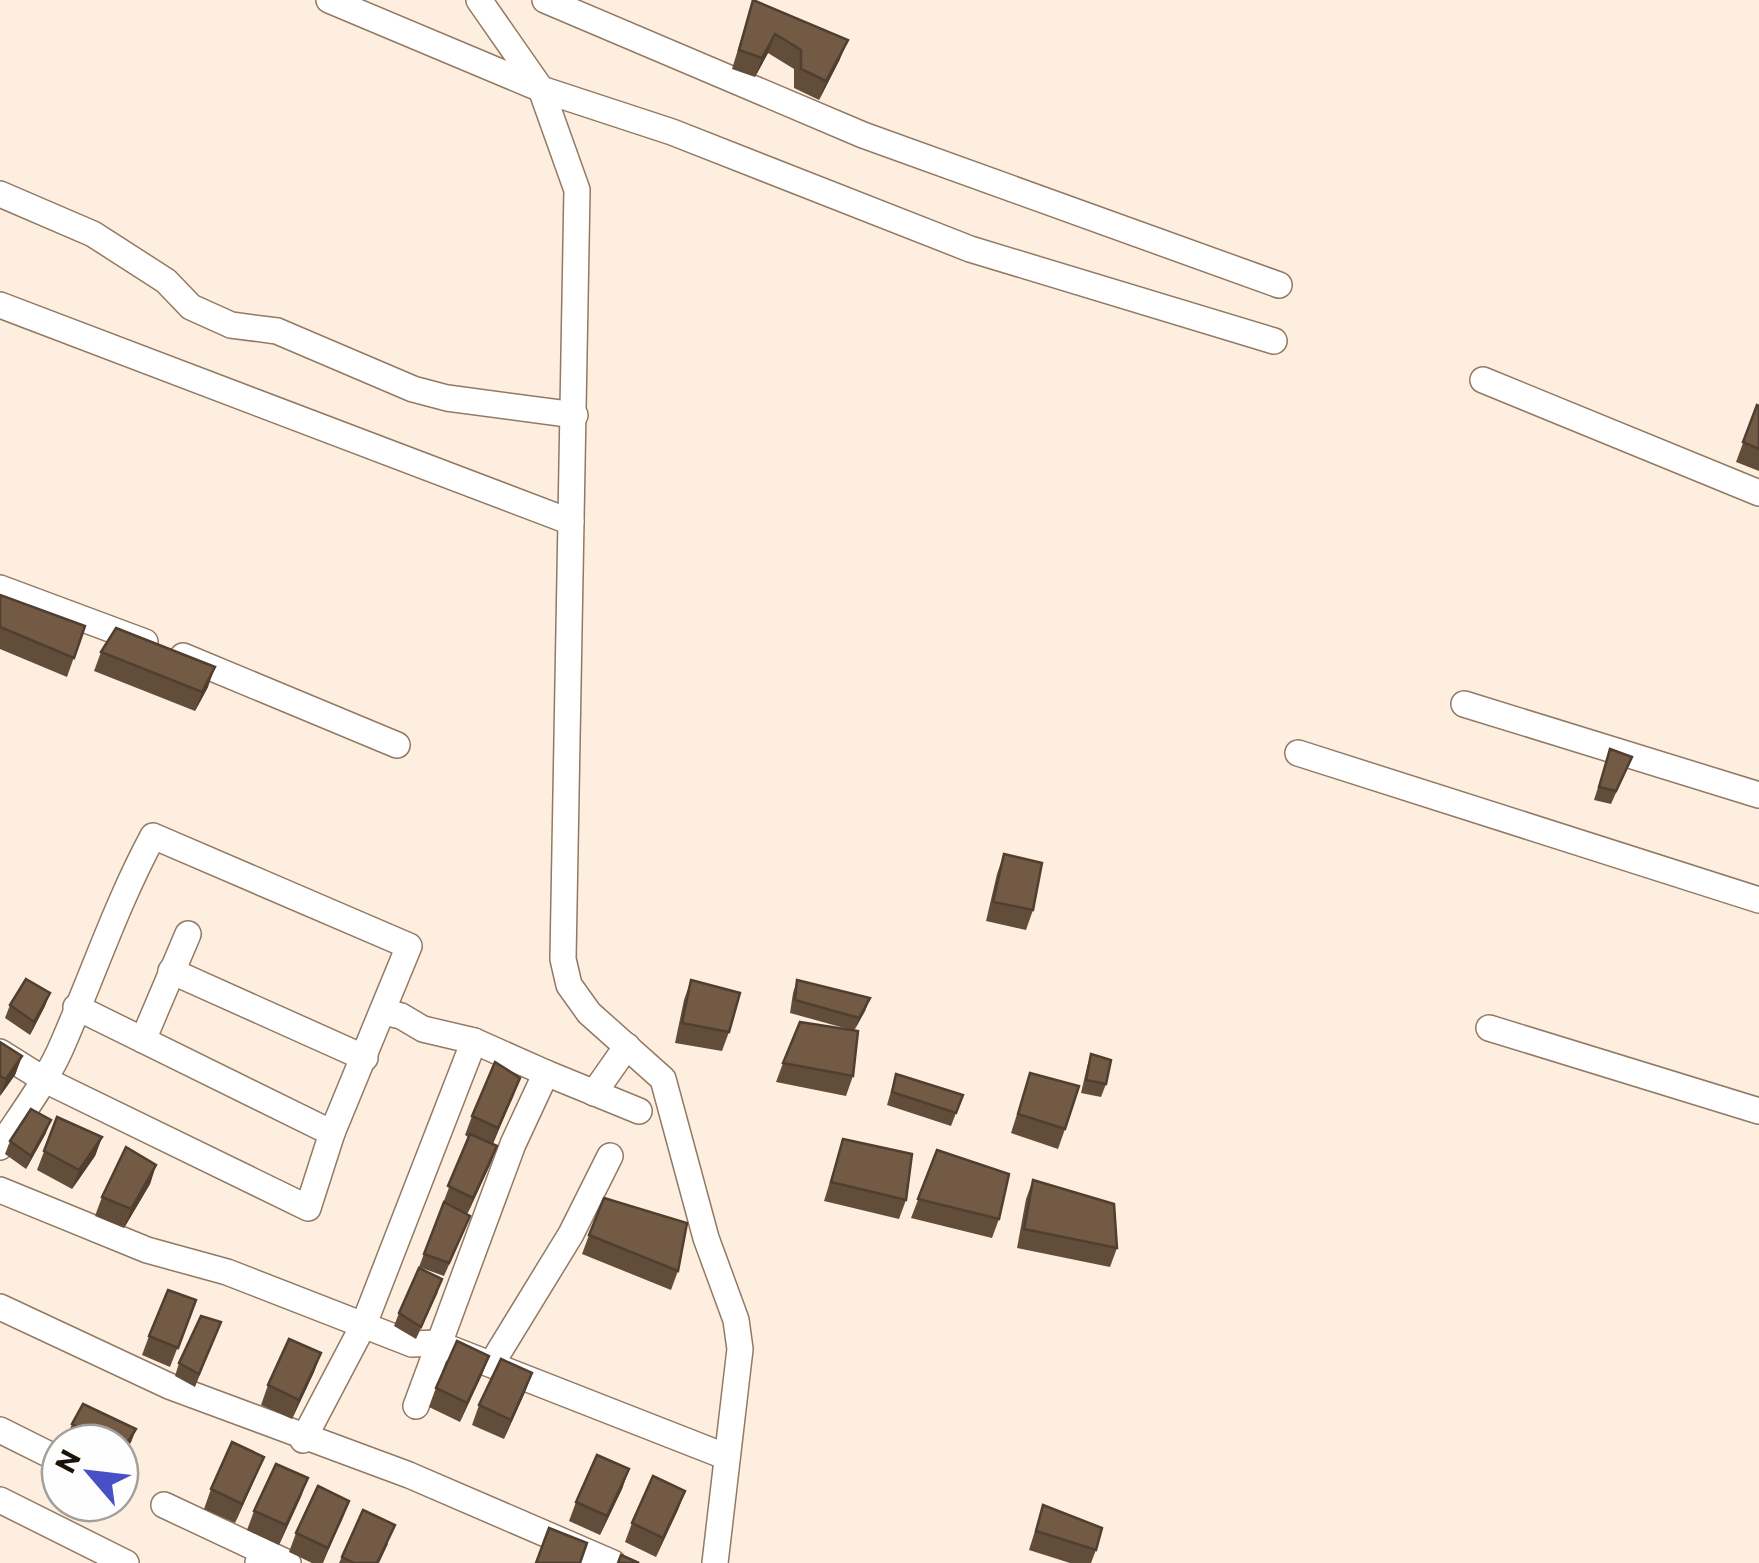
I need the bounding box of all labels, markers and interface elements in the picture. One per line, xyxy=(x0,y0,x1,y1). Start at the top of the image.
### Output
north arrow xyxy=(40,1423,140,1523)
text: N xyxy=(47,1444,87,1478)

